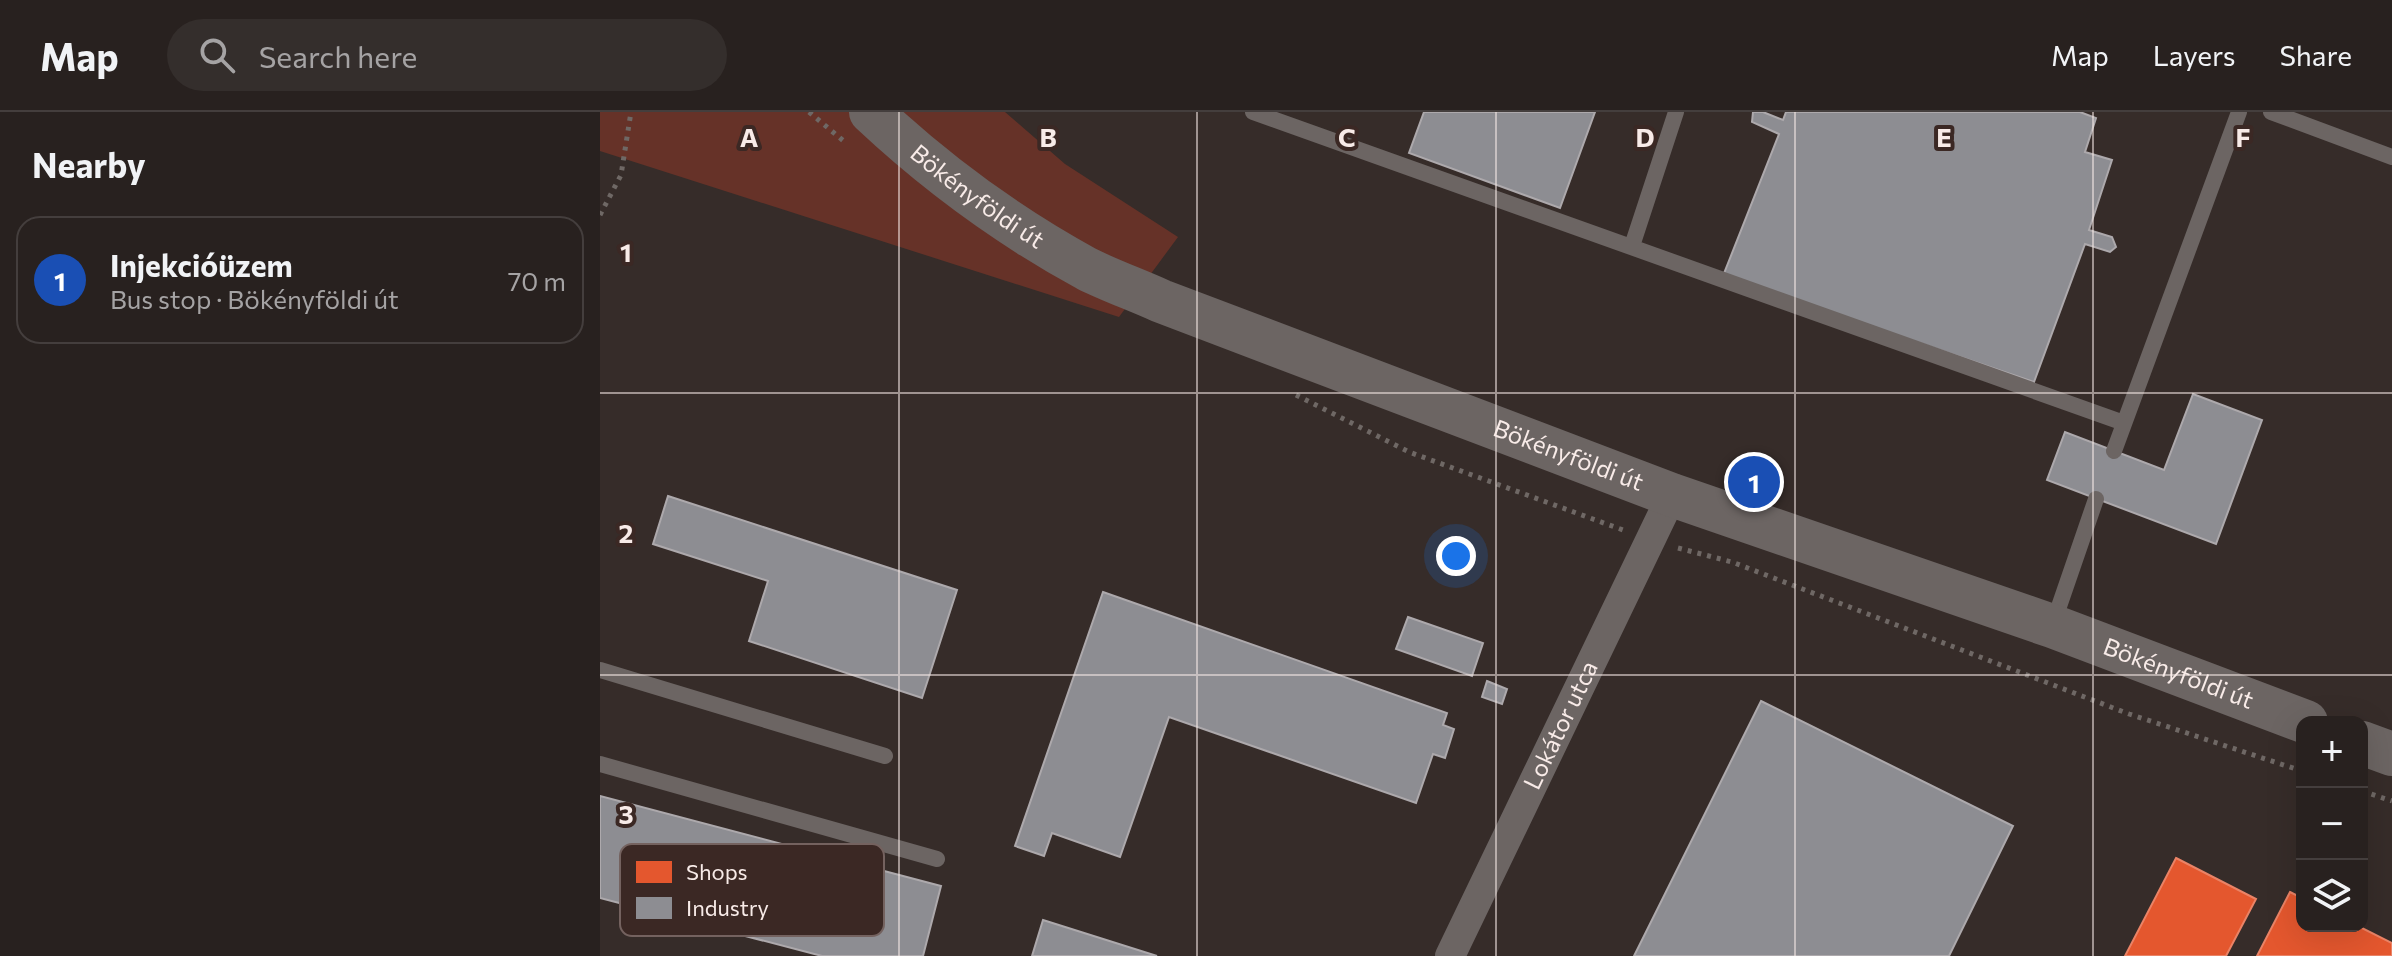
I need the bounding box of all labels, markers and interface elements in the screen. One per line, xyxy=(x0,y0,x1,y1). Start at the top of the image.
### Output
search box xyxy=(167,19,727,91)
text: Map xyxy=(40,32,119,79)
icon: search xyxy=(195,33,239,77)
text: Search here xyxy=(259,37,417,74)
text: Map xyxy=(2051,38,2109,72)
text: Layers xyxy=(2153,38,2235,72)
text: Share xyxy=(2279,38,2352,72)
text: A xyxy=(740,121,759,152)
text: C xyxy=(1338,121,1356,152)
text: D xyxy=(1635,121,1655,152)
text: E xyxy=(1936,121,1952,152)
text: F xyxy=(2235,121,2251,152)
street label: Bökényföldi út xyxy=(907,137,1051,253)
text: Nearby xyxy=(32,143,146,185)
text: 1 xyxy=(620,236,632,267)
text: Injekcióüzem xyxy=(110,246,293,283)
text: 1 xyxy=(54,265,66,296)
text: 70 m xyxy=(508,265,566,296)
text: Bus stop · Bökényföldi út xyxy=(110,283,399,314)
street label: Bökényföldi út xyxy=(1490,413,1648,496)
pin: 1 xyxy=(1728,452,1780,512)
text: 2 xyxy=(619,517,633,548)
your location xyxy=(1436,536,1476,576)
street label: Bökényföldi út xyxy=(2100,631,2258,714)
street label: Lokátor utca xyxy=(1516,656,1603,794)
map controls xyxy=(2296,716,2368,932)
button: + xyxy=(2296,716,2368,788)
button: − xyxy=(2296,788,2368,860)
text: 3 xyxy=(618,798,634,829)
legend xyxy=(620,844,884,936)
text: Shops xyxy=(686,858,747,885)
button: layers xyxy=(2296,860,2368,932)
text: Industry xyxy=(686,894,769,921)

